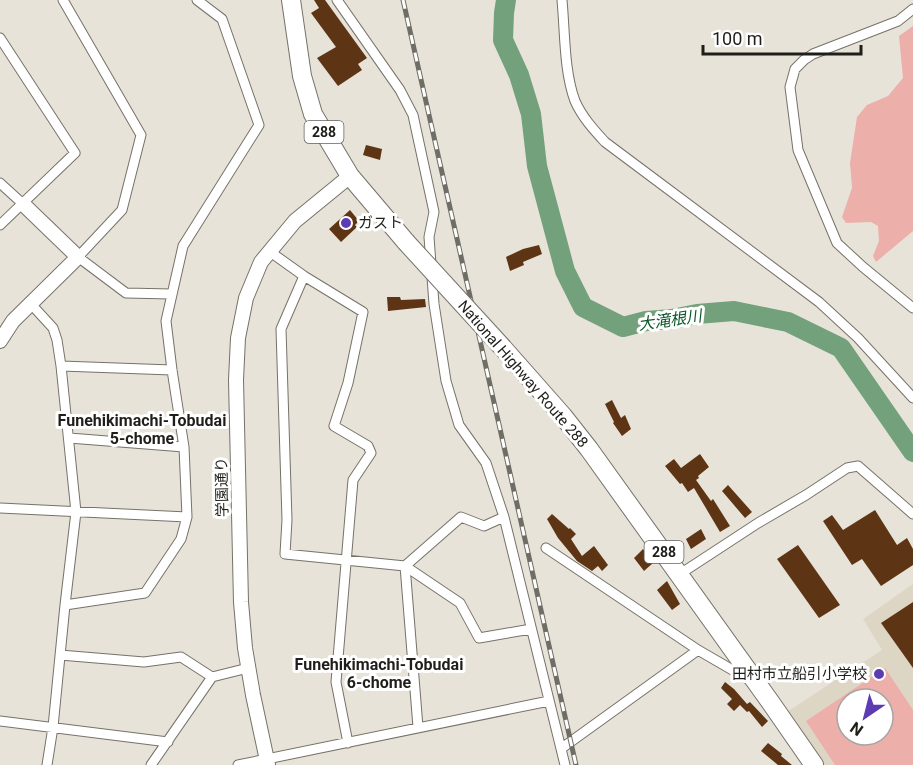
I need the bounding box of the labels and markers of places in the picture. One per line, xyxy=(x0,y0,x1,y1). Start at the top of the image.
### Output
place label: ガスト xyxy=(358,214,403,232)
marker: ガスト xyxy=(339,216,353,230)
place label: 田村市立船引小学校 xyxy=(732,665,867,683)
marker: 田村市立船引小学校 xyxy=(872,667,886,681)

